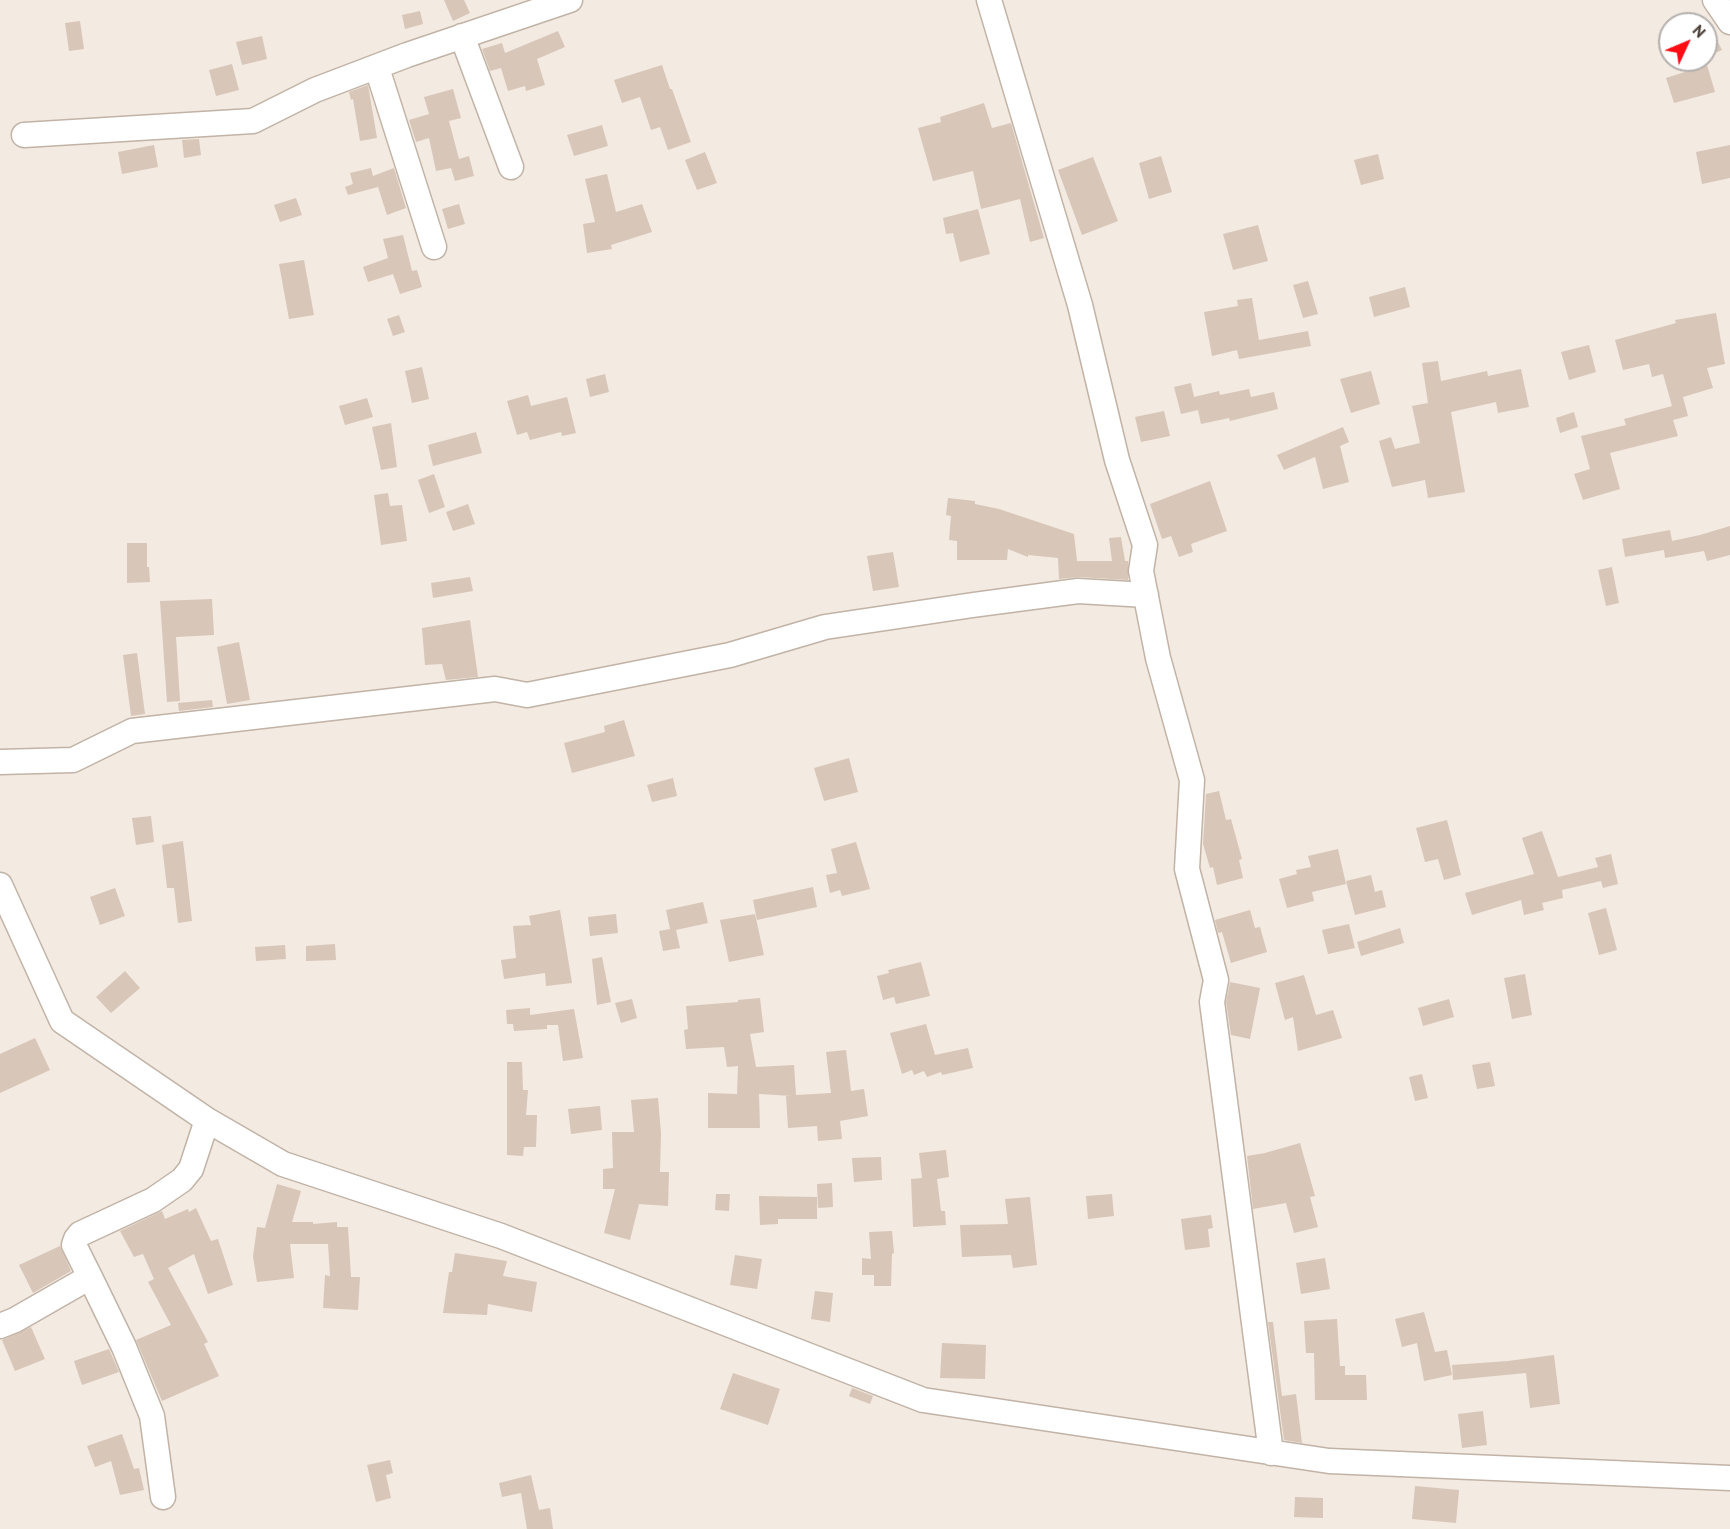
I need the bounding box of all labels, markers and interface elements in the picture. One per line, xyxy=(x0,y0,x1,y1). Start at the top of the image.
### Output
north arrow xyxy=(1658,12,1718,72)
text: N xyxy=(1689,20,1710,42)

